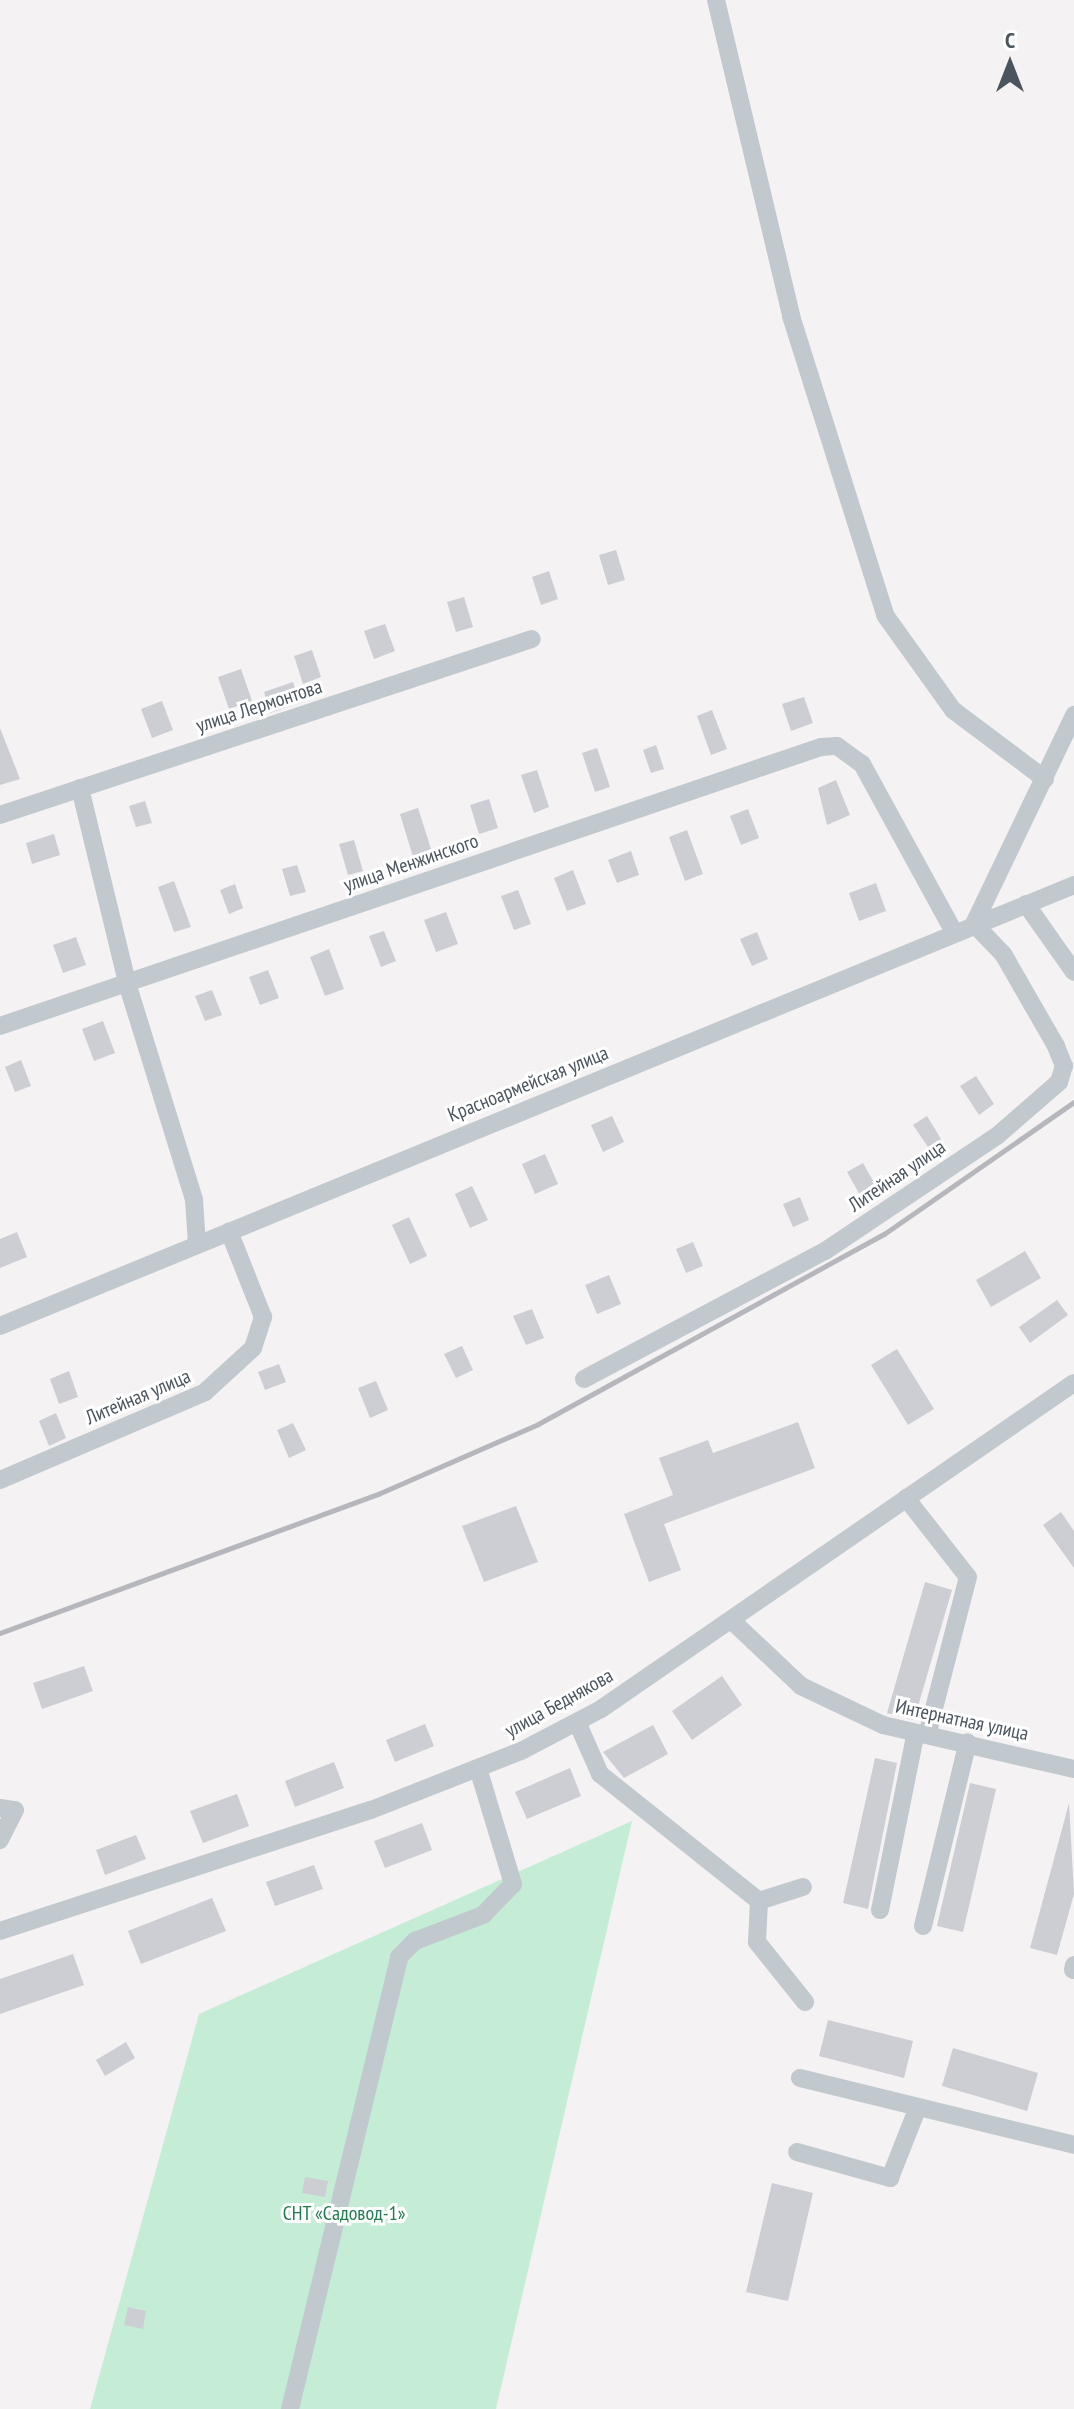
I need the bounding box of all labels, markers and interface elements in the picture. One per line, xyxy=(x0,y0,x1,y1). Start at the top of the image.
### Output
north arrow xyxy=(970,24,1050,104)
text: С xyxy=(1005,26,1015,54)
street label: улица Лермонтова xyxy=(193,674,325,738)
street label: улица Менжинского xyxy=(341,829,481,897)
street label: Красноармейская улица xyxy=(444,1041,612,1127)
street label: Литейная улица xyxy=(844,1135,950,1217)
street label: Литейная улица xyxy=(82,1364,194,1430)
street label: улица Беднякова xyxy=(501,1664,617,1742)
street label: Интернатная улица xyxy=(893,1694,1031,1746)
park label: СНТ «Садовод-1» xyxy=(282,2201,406,2225)

